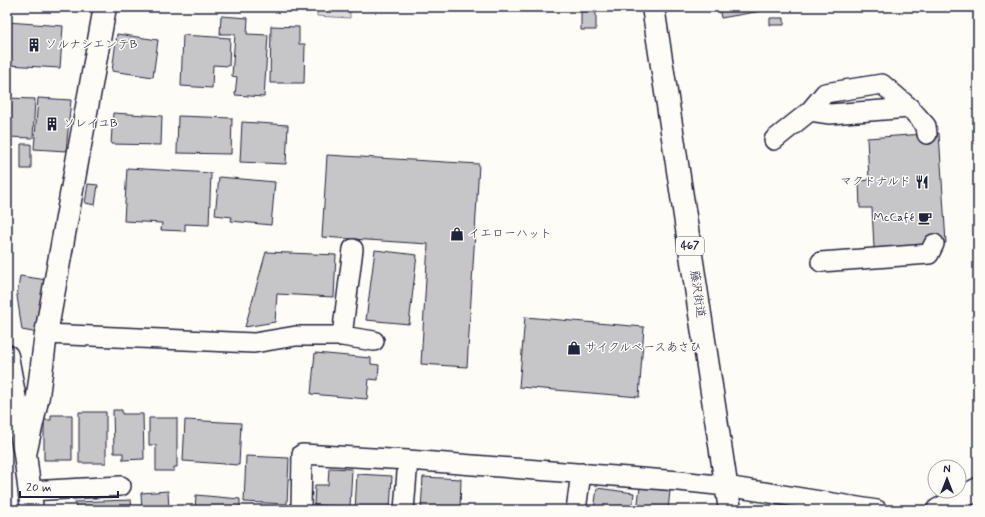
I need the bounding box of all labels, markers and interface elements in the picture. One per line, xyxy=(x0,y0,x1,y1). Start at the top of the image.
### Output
building icon: ソルナシエンテB xyxy=(26,37,42,53)
place label: ソルナシエンテB xyxy=(45,37,138,53)
building icon: ソレイユB xyxy=(44,116,60,132)
place label: ソレイユB xyxy=(63,116,118,132)
place label: マクドナルド xyxy=(840,174,911,190)
restaurant icon: マクドナルド xyxy=(914,174,930,190)
place label: McCafé xyxy=(874,210,915,226)
cafe icon: McCafé xyxy=(917,210,933,226)
shop icon: イエローハット xyxy=(449,226,465,242)
place label: イエローハット xyxy=(468,226,552,242)
road number: 467 xyxy=(676,237,704,255)
street label: 藤沢街道 xyxy=(686,269,708,319)
shop icon: サイクルベースあさひ xyxy=(566,340,582,356)
place label: サイクルベースあさひ xyxy=(585,340,702,356)
north arrow xyxy=(927,459,967,499)
text: N xyxy=(943,463,951,477)
scale bar xyxy=(20,473,118,499)
text: 20 m xyxy=(26,480,52,496)

